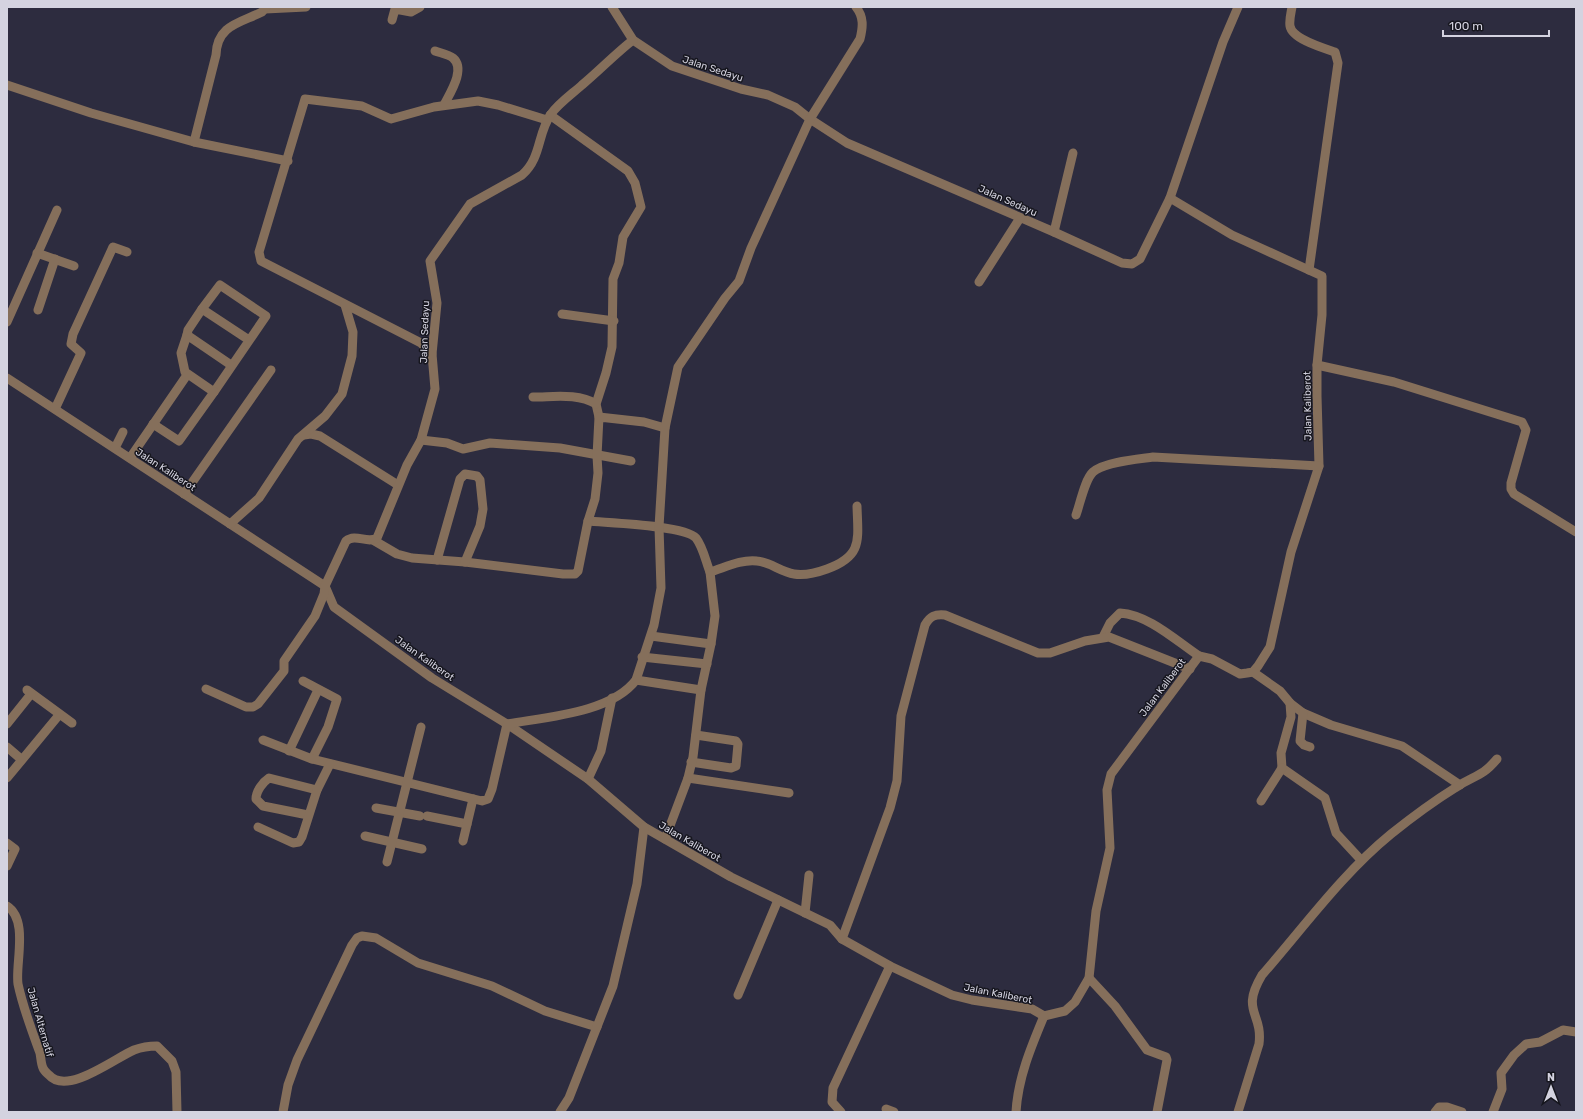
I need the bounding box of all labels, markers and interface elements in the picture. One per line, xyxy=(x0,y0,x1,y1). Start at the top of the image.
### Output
scale bar xyxy=(1443,12,1549,38)
text: 100 m xyxy=(1449,19,1483,33)
street label: Jalan Sedayu xyxy=(681,54,745,84)
street label: Jalan Sedayu xyxy=(976,183,1039,219)
street label: Jalan Sedayu xyxy=(418,300,432,364)
street label: Jalan Kaliberot xyxy=(1301,371,1315,441)
street label: Jalan Kaliberot xyxy=(133,446,198,494)
street label: Jalan Kaliberot xyxy=(393,634,456,684)
street label: Jalan Kaliberot xyxy=(1137,656,1189,719)
street label: Jalan Kaliberot xyxy=(656,819,723,864)
street label: Jalan Kaliberot xyxy=(963,981,1033,1007)
street label: Jalan Alternatif xyxy=(24,986,56,1059)
north arrow xyxy=(1531,1067,1571,1107)
text: N xyxy=(1547,1071,1555,1084)

